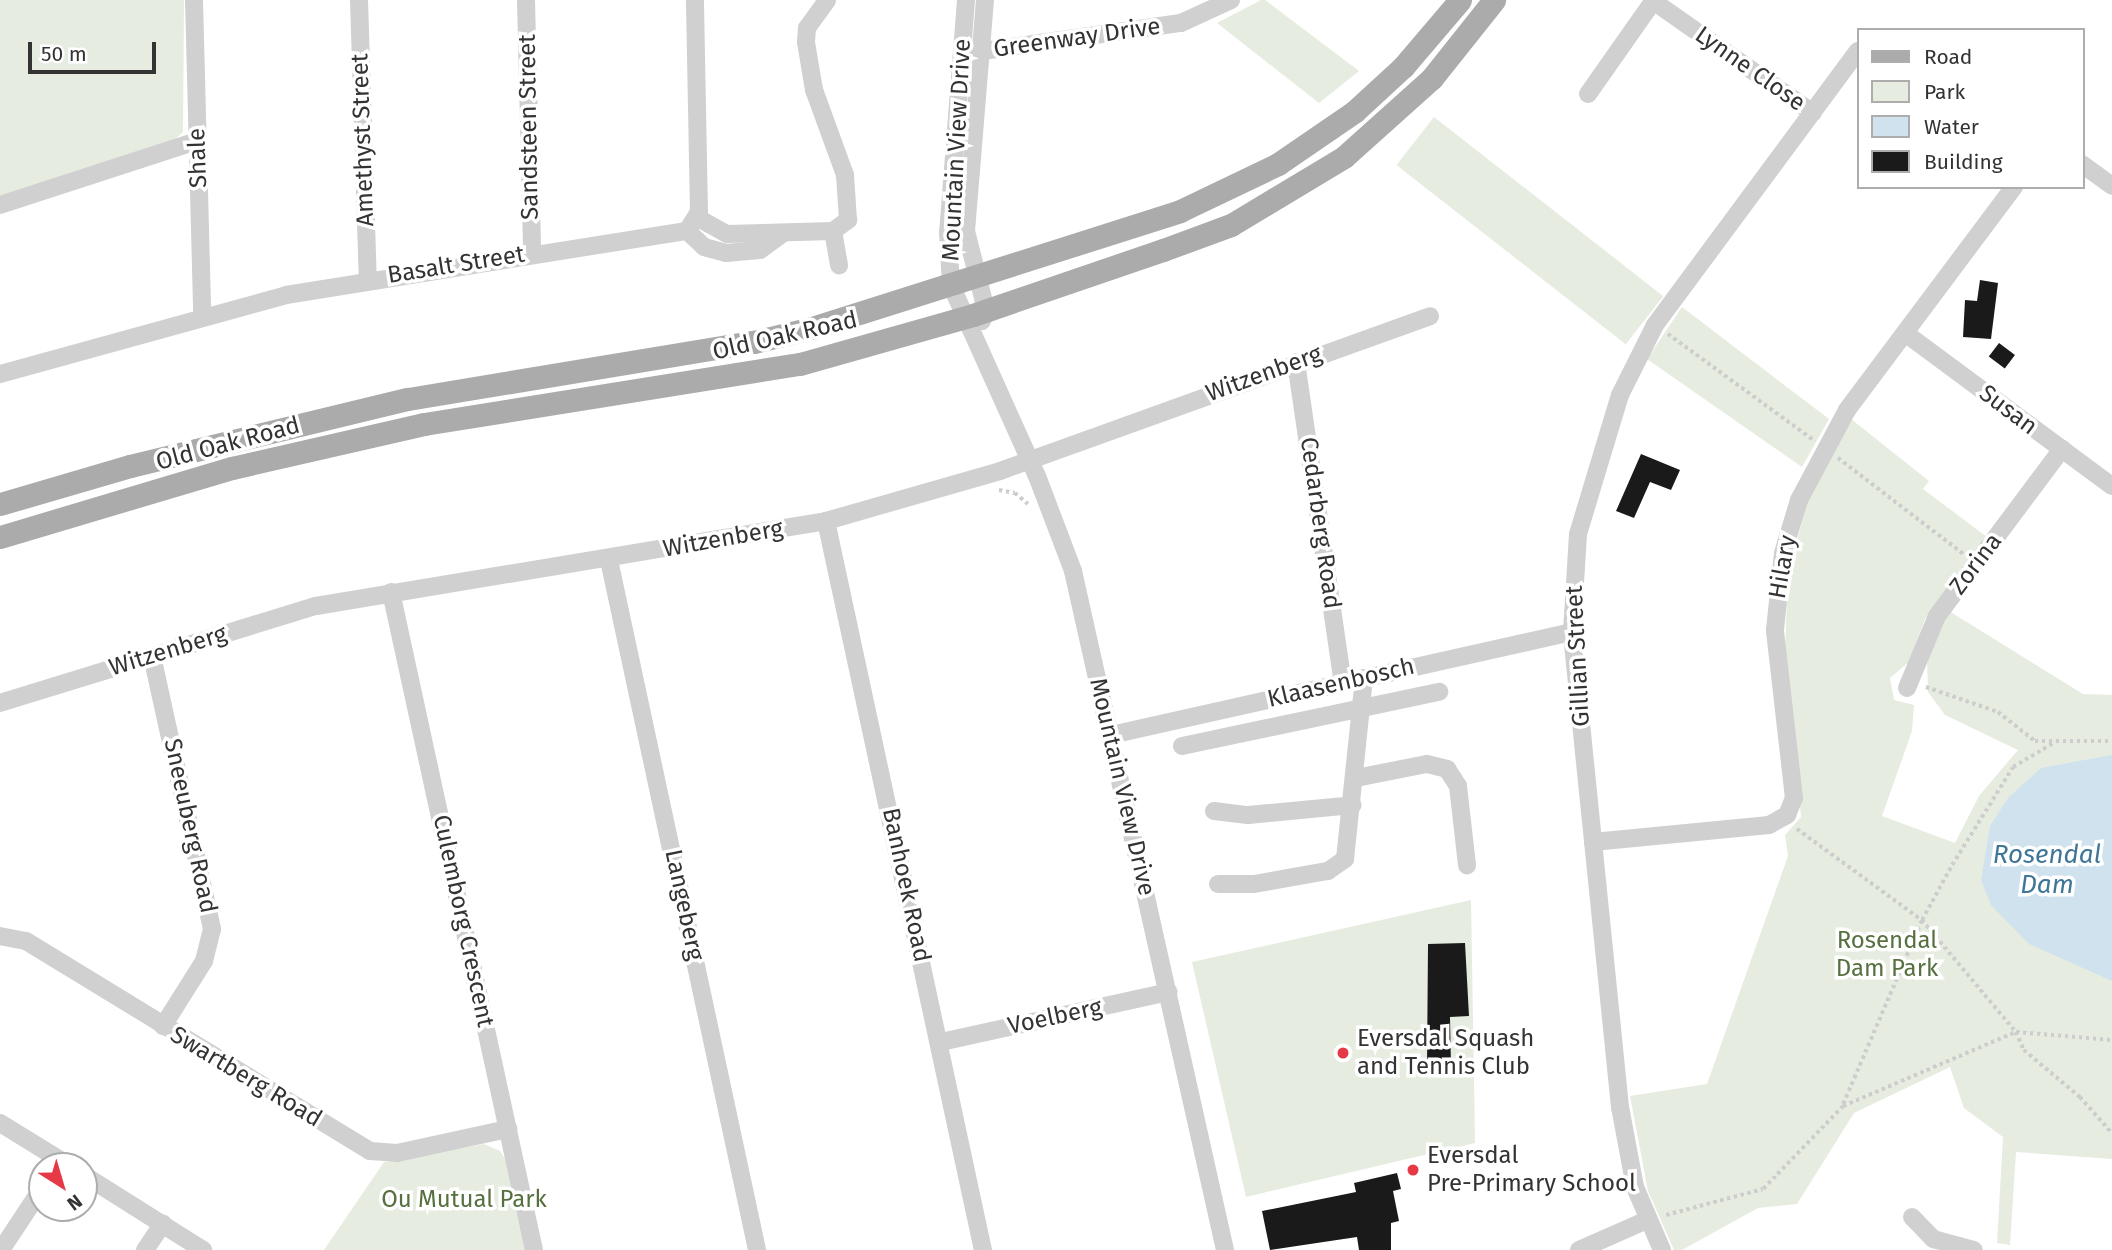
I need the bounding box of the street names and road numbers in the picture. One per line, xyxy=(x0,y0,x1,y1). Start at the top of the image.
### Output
street label: Greenway Drive xyxy=(992,12,1162,64)
street label: Lynne Close xyxy=(1689,20,1811,118)
street label: Sandsteen Street xyxy=(513,34,545,220)
street label: Mountain View Drive xyxy=(937,38,977,262)
street label: Amethyst Street xyxy=(346,53,380,227)
street label: Shale xyxy=(183,128,213,188)
street label: Basalt Street xyxy=(385,240,527,290)
street label: Old Oak Road xyxy=(710,305,860,367)
street label: Witzenberg xyxy=(1202,340,1326,408)
street label: Susan xyxy=(1973,379,2043,441)
street label: Old Oak Road xyxy=(153,411,303,477)
street label: Cedarberg Road xyxy=(1294,435,1346,611)
street label: Witzenberg xyxy=(661,514,785,564)
street label: Zorina xyxy=(1944,528,2008,600)
street label: Hilary xyxy=(1763,533,1803,601)
street label: Gillian Street xyxy=(1560,585,1596,727)
street label: Witzenberg xyxy=(106,619,230,683)
street label: Klaasenbosch xyxy=(1265,652,1417,714)
street label: Mountain View Drive xyxy=(1083,675,1161,899)
street label: Sneeuberg Road xyxy=(157,736,223,916)
street label: Banhoek Road xyxy=(876,805,936,965)
street label: Culemborg Crescent xyxy=(426,812,500,1030)
street label: Langeberg xyxy=(658,847,710,963)
street label: Voelberg xyxy=(1005,993,1105,1041)
street label: Swartberg Road xyxy=(165,1021,327,1133)

